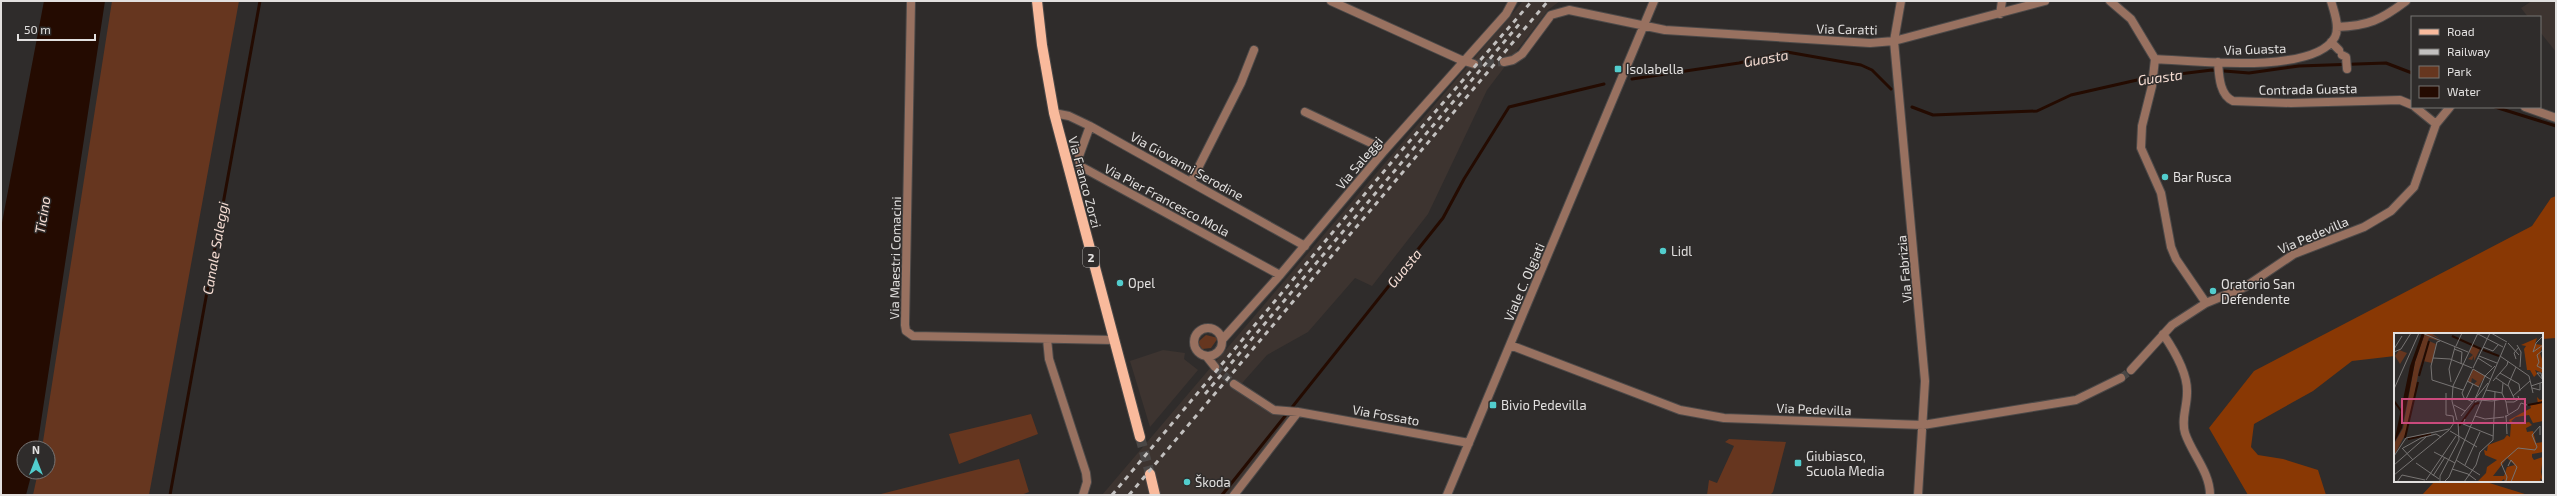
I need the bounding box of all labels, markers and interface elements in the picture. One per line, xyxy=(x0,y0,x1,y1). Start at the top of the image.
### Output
scale bar xyxy=(18,16,95,42)
legend xyxy=(2411,16,2541,108)
street label: Via Caratti xyxy=(1816,20,1878,38)
text: 50 m xyxy=(24,22,51,36)
text: Road xyxy=(2447,24,2475,38)
street label: Via Guasta xyxy=(2223,40,2287,58)
text: Railway xyxy=(2447,44,2491,58)
water label: Guasta xyxy=(1742,46,1790,70)
place label: Isolabella xyxy=(1626,61,1684,77)
marker: Isolabella xyxy=(1613,64,1623,74)
text: Park xyxy=(2447,64,2472,78)
water label: Guasta xyxy=(2136,65,2184,89)
street label: Contrada Guasta xyxy=(2259,80,2357,98)
text: Water xyxy=(2447,84,2481,98)
street label: Via Giovanni Serodine xyxy=(1128,128,1246,204)
street label: Via Saleggi xyxy=(1332,133,1386,193)
street label: Via Franco Zorzi xyxy=(1065,134,1105,230)
street label: Via Pier Francesco Mola xyxy=(1102,160,1232,240)
place label: Bar Rusca xyxy=(2173,169,2232,185)
marker: Bar Rusca xyxy=(2160,172,2170,182)
water label: Ticino xyxy=(31,195,53,235)
street label: Via Maestri Comacini xyxy=(886,196,904,320)
water label: Canale Saleggi xyxy=(198,200,232,296)
street label: Via Pedevilla xyxy=(2275,213,2351,257)
street label: Via Fabrizia xyxy=(1893,234,1915,304)
street label: Viale C. Olgiati xyxy=(1500,240,1548,324)
place label: Lidl xyxy=(1671,243,1692,259)
water label: Guasta xyxy=(1383,245,1425,291)
marker: Lidl xyxy=(1658,246,1668,256)
road number: 2 xyxy=(1083,247,1099,267)
place label: Opel xyxy=(1128,275,1155,291)
place label: Oratorio San Defendente xyxy=(2221,276,2295,307)
marker: Opel xyxy=(1115,278,1125,288)
marker: Oratorio San Defendente xyxy=(2208,286,2218,296)
inset map xyxy=(2394,333,2543,482)
place label: Bivio Pedevilla xyxy=(1501,397,1587,413)
marker: Bivio Pedevilla xyxy=(1488,400,1498,410)
street label: Via Pedevilla xyxy=(1776,400,1852,418)
street label: Via Fossato xyxy=(1351,401,1421,429)
north arrow xyxy=(16,440,56,480)
text: N xyxy=(32,443,40,456)
place label: Giubiasco, Scuola Media xyxy=(1806,448,1885,479)
marker: Giubiasco, Scuola Media xyxy=(1793,458,1803,468)
place label: Škoda xyxy=(1195,474,1231,490)
marker: Škoda xyxy=(1182,477,1192,487)

